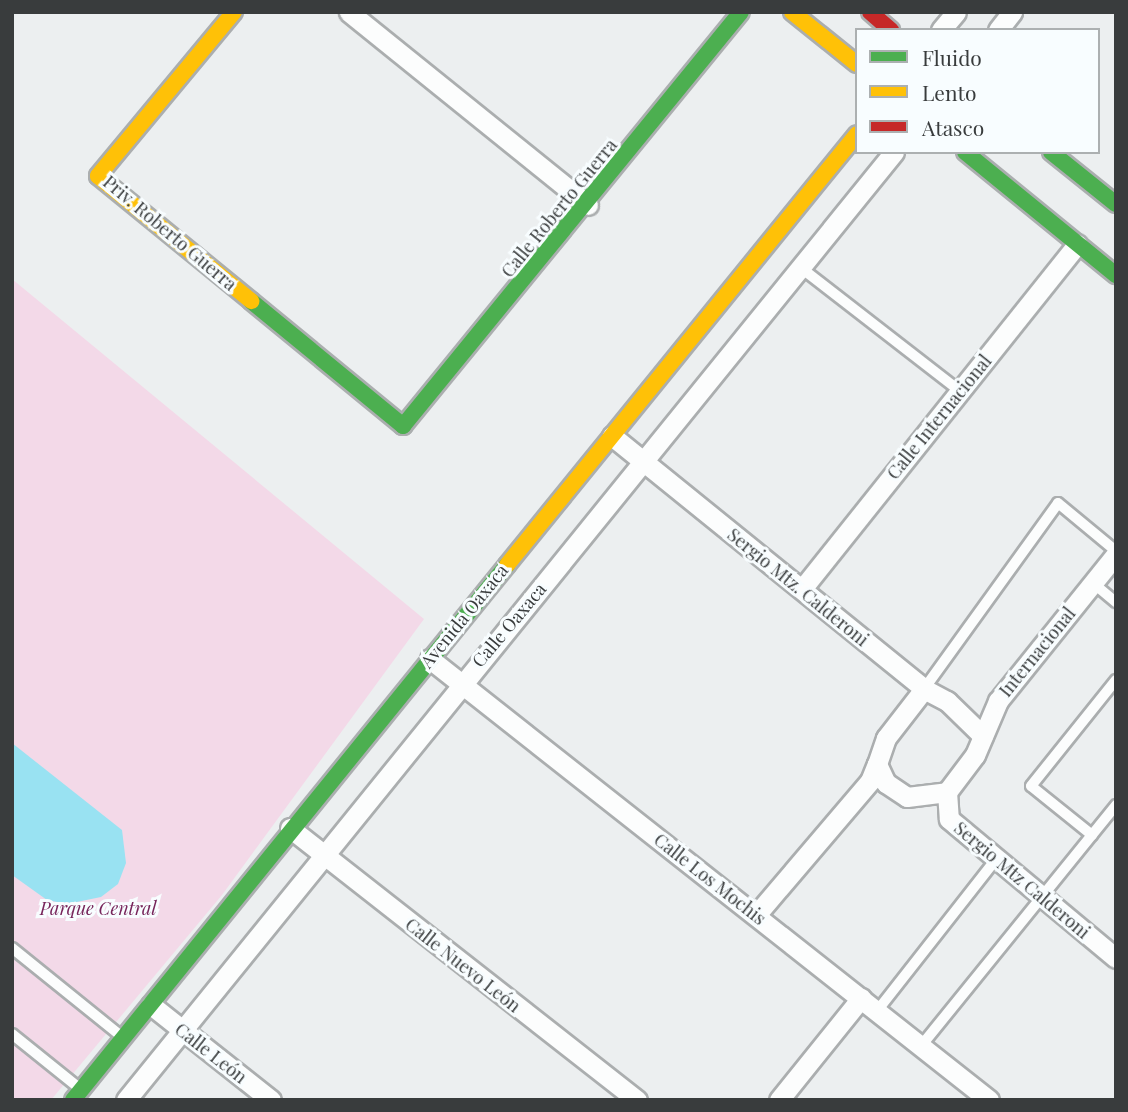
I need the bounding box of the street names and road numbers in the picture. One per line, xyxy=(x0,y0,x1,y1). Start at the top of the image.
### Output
street label: Calle Roberto Guerra xyxy=(497,134,621,282)
street label: Priv. Roberto Guerra xyxy=(99,171,241,295)
street label: Calle Internacional xyxy=(882,350,996,484)
street label: Sergio Mtz. Calderoni xyxy=(723,524,873,650)
street label: Avenida Oaxaca xyxy=(416,560,512,672)
street label: Calle Oaxaca xyxy=(468,578,550,672)
street label: Internacional xyxy=(994,603,1080,701)
street label: Sergio Mtz Calderoni xyxy=(950,817,1094,943)
street label: Calle Los Mochis xyxy=(650,829,770,929)
street label: Calle Nuevo León xyxy=(401,913,525,1017)
street label: Calle León xyxy=(171,1018,251,1088)

